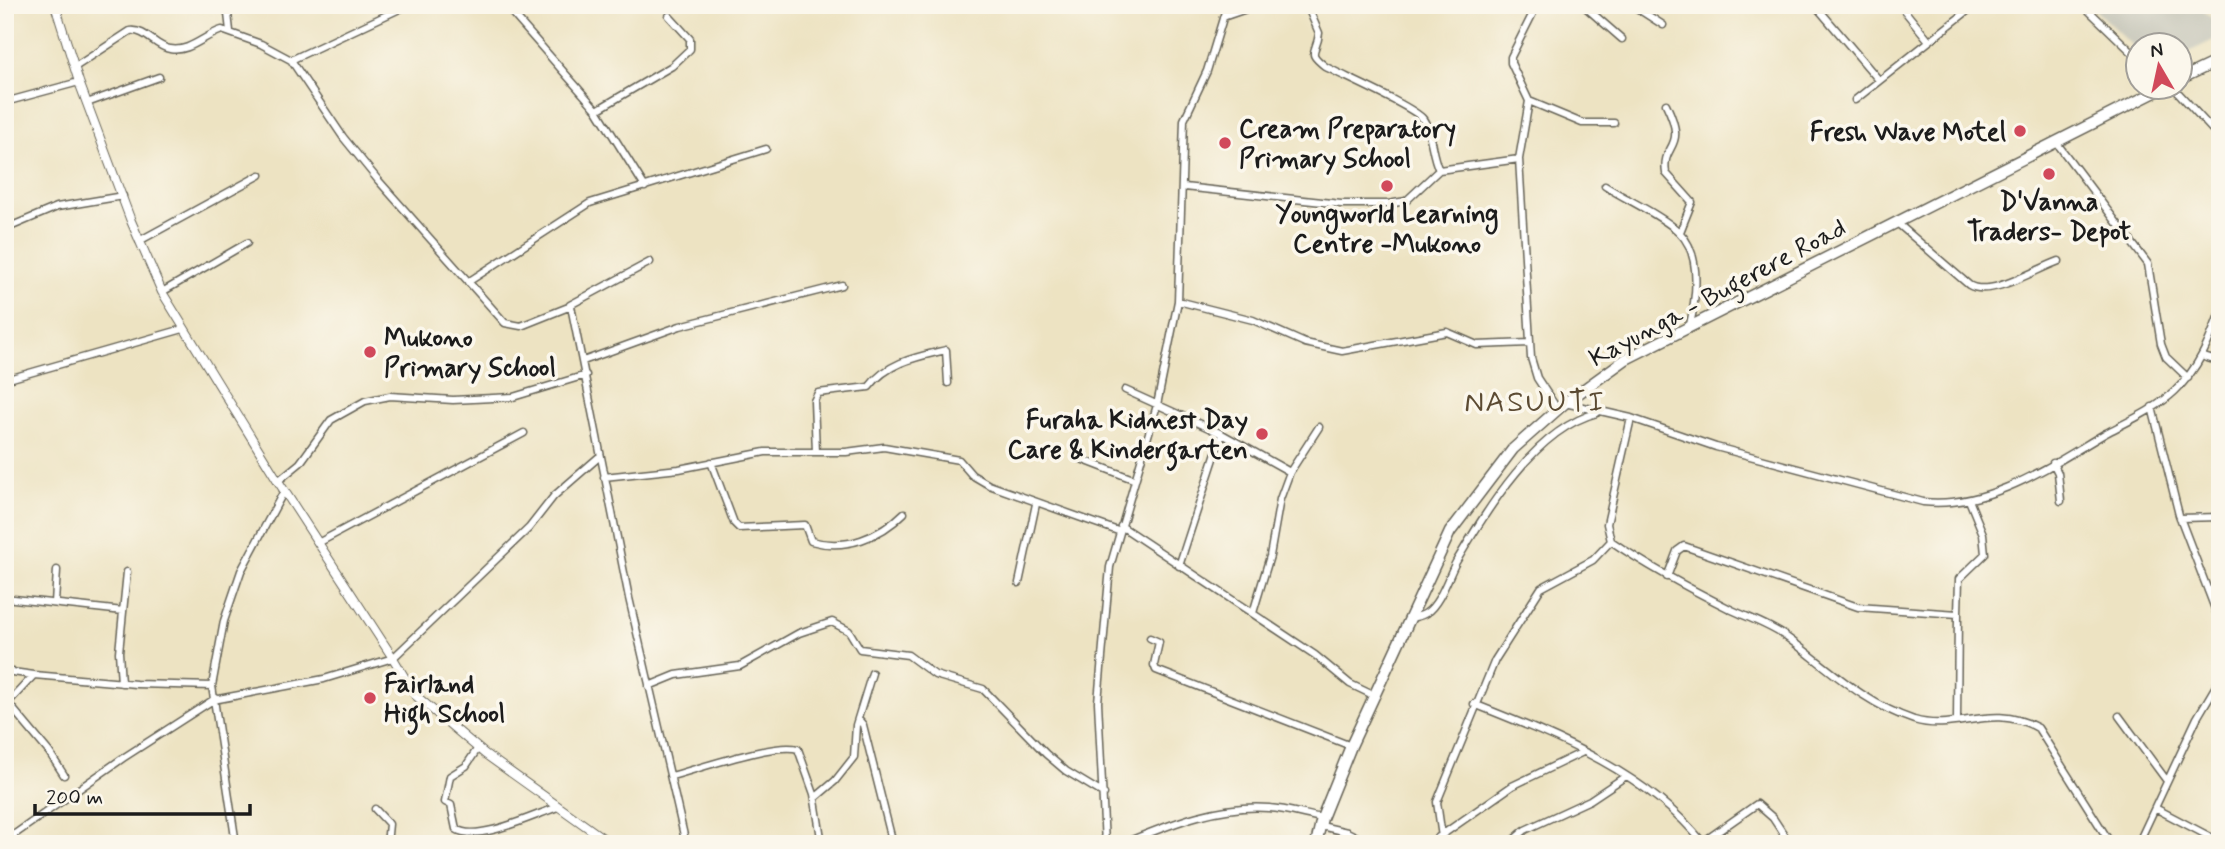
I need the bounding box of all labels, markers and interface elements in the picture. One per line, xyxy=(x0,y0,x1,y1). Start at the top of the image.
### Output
north arrow xyxy=(2124,32,2194,102)
text: N xyxy=(2148,37,2165,64)
place label: Cream Preparatory Primary School xyxy=(1239,113,1456,177)
place label: Fresh Wave Motel xyxy=(1810,116,2006,150)
marker: Fresh Wave Motel xyxy=(2012,123,2028,139)
marker: Cream Preparatory Primary School xyxy=(1217,135,1233,151)
marker: D'Vanna Traders- Depot xyxy=(2041,166,2057,182)
marker: Youngworld Learning Centre -Mukono xyxy=(1379,178,1395,194)
place label: D'Vanna Traders- Depot xyxy=(1967,186,2131,250)
place label: Youngworld Learning Centre -Mukono xyxy=(1276,198,1498,262)
street label: Kayunga - Bugerere Road xyxy=(1583,211,1854,379)
place label: Mukono Primary School xyxy=(384,322,556,386)
marker: Mukono Primary School xyxy=(362,344,378,360)
district label: NASUUTI xyxy=(1464,383,1606,422)
place label: Furaha Kidnest Day Care & Kindergarten xyxy=(1008,404,1248,471)
marker: Furaha Kidnest Day Care & Kindergarten xyxy=(1254,426,1270,442)
place label: Fairland High School xyxy=(384,668,505,735)
marker: Fairland High School xyxy=(362,690,378,706)
scale bar xyxy=(35,772,250,816)
text: 200 m xyxy=(46,784,103,812)

